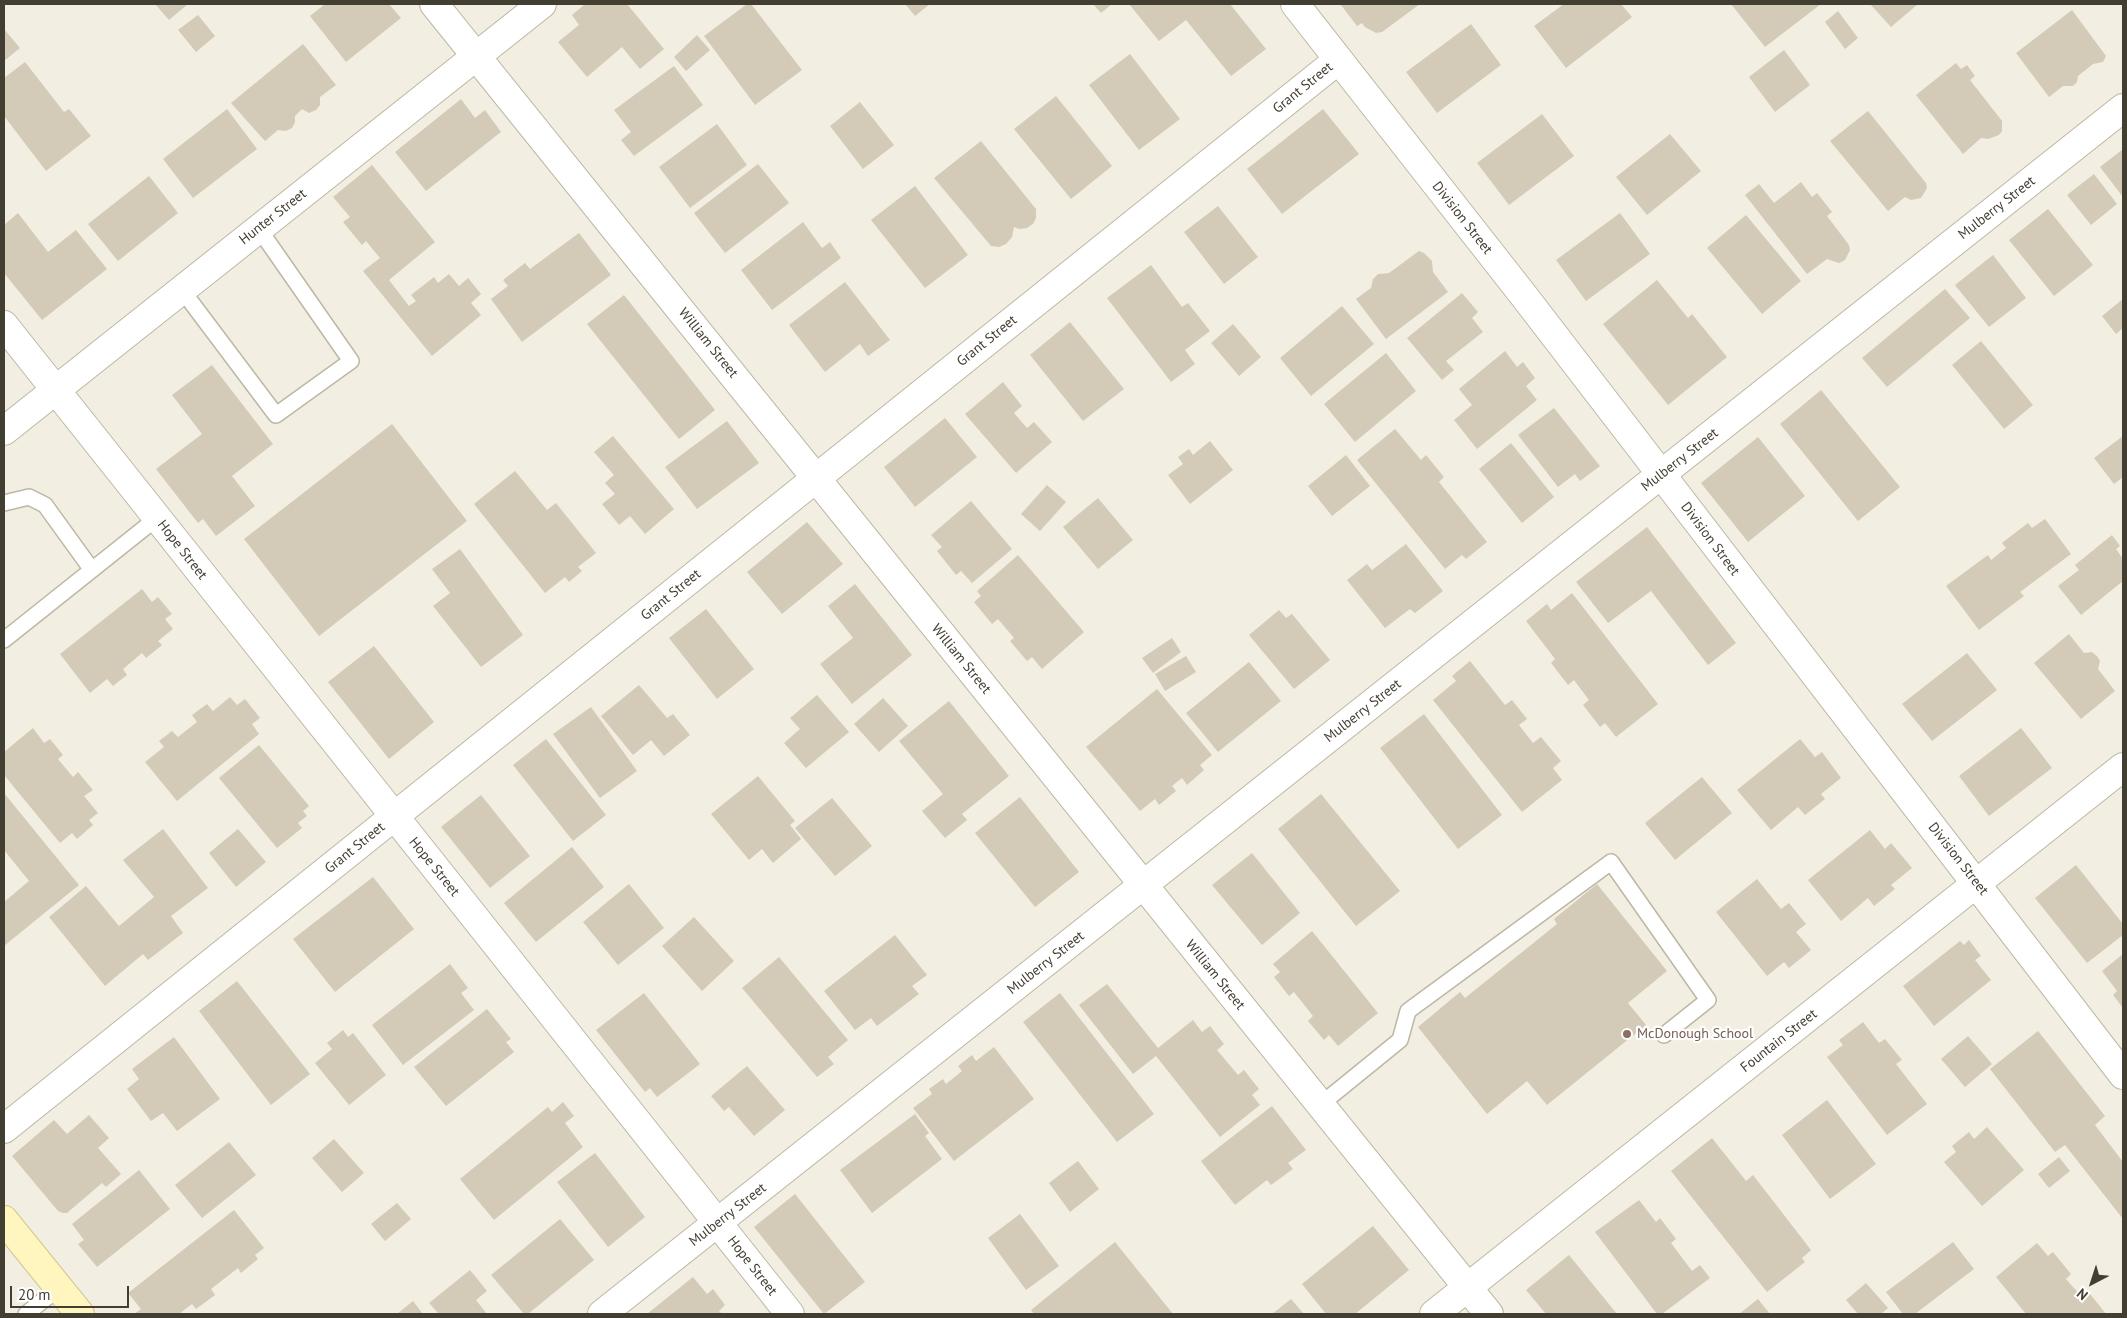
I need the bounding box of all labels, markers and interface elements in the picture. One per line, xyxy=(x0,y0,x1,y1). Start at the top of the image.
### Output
street label: Grant Street xyxy=(1270,59,1336,117)
street label: Mulberry Street xyxy=(1955,173,2039,243)
street label: Division Street xyxy=(1428,178,1496,258)
street label: Hunter Street xyxy=(236,186,310,248)
street label: William Street xyxy=(675,305,741,381)
street label: Grant Street xyxy=(954,312,1020,370)
street label: Mulberry Street xyxy=(1638,425,1722,495)
street label: Division Street xyxy=(1677,499,1743,579)
street label: Hope Street xyxy=(153,517,211,583)
street label: Grant Street xyxy=(638,566,704,624)
street label: William Street xyxy=(928,621,994,697)
street label: Mulberry Street xyxy=(1321,676,1405,746)
street label: Grant Street xyxy=(322,819,388,877)
street label: Division Street xyxy=(1924,819,1992,899)
street label: Hope Street xyxy=(405,834,463,900)
street label: Mulberry Street xyxy=(1004,928,1088,998)
street label: William Street xyxy=(1182,937,1248,1013)
street label: Fountain Street xyxy=(1737,1006,1821,1076)
place label: McDonough School xyxy=(1637,1026,1753,1042)
marker: McDonough School xyxy=(1621,1028,1633,1040)
street label: Mulberry Street xyxy=(686,1180,770,1250)
street label: Hope Street xyxy=(723,1233,781,1299)
north arrow xyxy=(2067,1258,2117,1308)
scale bar xyxy=(12,1276,131,1308)
text: 20 m xyxy=(18,1285,51,1304)
text: N xyxy=(2073,1285,2092,1304)

